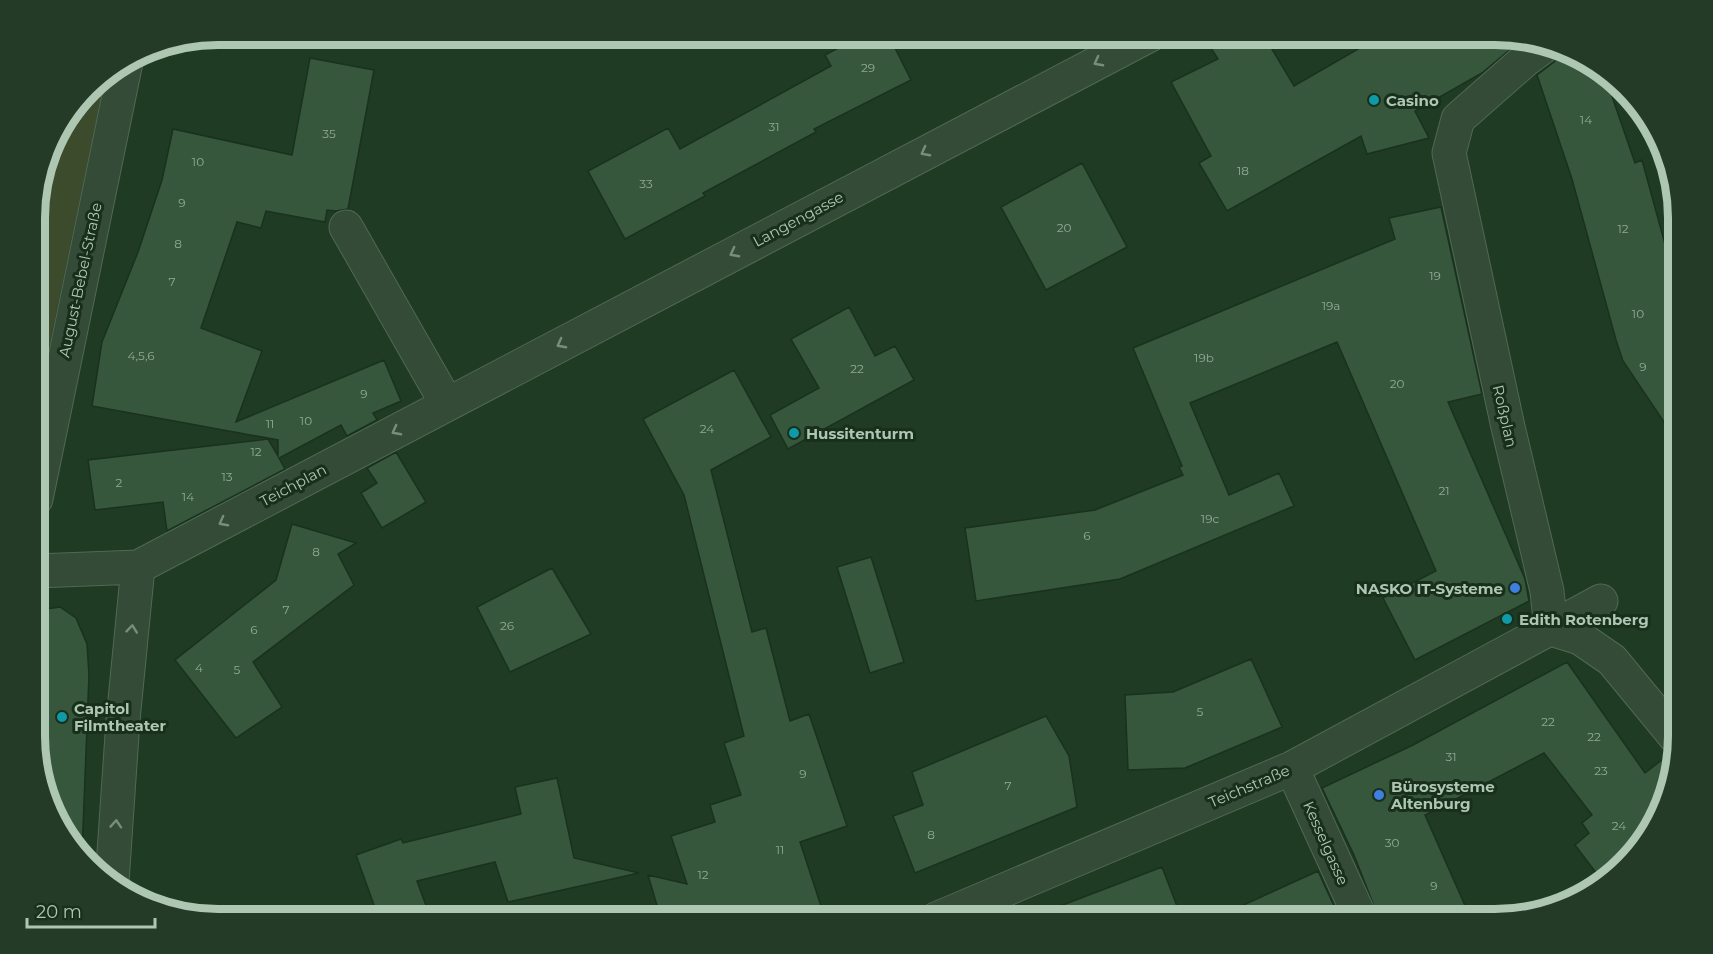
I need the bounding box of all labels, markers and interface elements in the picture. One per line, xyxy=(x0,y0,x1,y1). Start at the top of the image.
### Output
one-way arrow xyxy=(1093,55,1104,66)
house number: 29 xyxy=(861,60,875,75)
place label: Casino xyxy=(1386,91,1439,110)
marker: Casino xyxy=(1367,93,1381,107)
house number: 14 xyxy=(1580,112,1592,127)
house number: 31 xyxy=(768,119,780,134)
house number: 35 xyxy=(322,126,336,141)
one-way arrow xyxy=(920,145,931,157)
house number: 10 xyxy=(192,154,204,169)
house number: 18 xyxy=(1237,163,1249,178)
house number: 33 xyxy=(639,176,653,191)
street label: Langengasse xyxy=(749,187,847,251)
house number: 9 xyxy=(178,195,186,210)
street label: August-Bebel-Straße xyxy=(54,201,106,359)
house number: 20 xyxy=(1057,220,1071,235)
house number: 12 xyxy=(1617,221,1629,236)
house number: 8 xyxy=(174,236,182,251)
one-way arrow xyxy=(730,246,740,257)
house number: 19 xyxy=(1429,268,1441,283)
house number: 7 xyxy=(168,274,176,289)
house number: 19a xyxy=(1322,298,1340,313)
house number: 10 xyxy=(1632,306,1644,321)
one-way arrow xyxy=(557,337,568,348)
house number: 4,5,6 xyxy=(127,348,155,363)
house number: 19b xyxy=(1194,350,1214,365)
house number: 9 xyxy=(1639,359,1647,374)
house number: 22 xyxy=(850,361,864,376)
house number: 20 xyxy=(1390,376,1404,391)
street label: Roßplan xyxy=(1489,383,1521,449)
house number: 9 xyxy=(360,386,368,401)
house number: 10 xyxy=(300,413,312,428)
house number: 11 xyxy=(266,416,274,431)
house number: 24 xyxy=(700,421,714,436)
one-way arrow xyxy=(391,424,402,435)
place label: Hussitenturm xyxy=(806,424,914,443)
marker: Hussitenturm xyxy=(787,426,801,440)
house number: 12 xyxy=(250,444,262,459)
street label: Teichplan xyxy=(257,460,329,510)
house number: 13 xyxy=(221,469,233,484)
house number: 2 xyxy=(116,475,123,490)
house number: 21 xyxy=(1438,483,1450,498)
house number: 14 xyxy=(182,489,194,504)
house number: 19c xyxy=(1201,511,1219,526)
one-way arrow xyxy=(219,515,229,526)
house number: 6 xyxy=(1083,528,1091,543)
house number: 8 xyxy=(312,544,320,559)
place label: NASKO IT-Systeme xyxy=(1356,579,1503,598)
marker: NASKO IT-Systeme xyxy=(1508,581,1522,595)
house number: 7 xyxy=(282,602,290,617)
place label: Edith Rotenberg xyxy=(1519,610,1649,629)
marker: Edith Rotenberg xyxy=(1500,612,1514,626)
house number: 26 xyxy=(500,618,514,633)
house number: 6 xyxy=(250,622,258,637)
one-way arrow xyxy=(125,625,138,634)
house number: 4 xyxy=(195,660,203,675)
house number: 5 xyxy=(234,662,241,677)
place label: Capitol Filmtheater xyxy=(74,699,167,735)
house number: 5 xyxy=(1197,704,1204,719)
marker: Capitol Filmtheater xyxy=(55,710,69,724)
house number: 22 xyxy=(1541,714,1555,729)
house number: 22 xyxy=(1587,729,1601,744)
house number: 31 xyxy=(1445,749,1457,764)
street label: Teichstraße xyxy=(1206,760,1292,812)
house number: 23 xyxy=(1594,763,1608,778)
house number: 9 xyxy=(799,766,807,781)
place label: Bürosysteme Altenburg xyxy=(1390,777,1495,813)
house number: 7 xyxy=(1004,778,1012,793)
marker: Bürosysteme Altenburg xyxy=(1372,788,1386,802)
street label: Kesselgasse xyxy=(1299,798,1353,888)
house number: 24 xyxy=(1612,818,1626,833)
one-way arrow xyxy=(109,819,122,828)
house number: 8 xyxy=(927,827,935,842)
house number: 30 xyxy=(1385,835,1399,850)
house number: 11 xyxy=(776,842,784,857)
house number: 12 xyxy=(697,867,709,882)
house number: 9 xyxy=(1430,878,1438,893)
scale bar xyxy=(27,891,154,929)
text: 20 m xyxy=(36,901,82,923)

